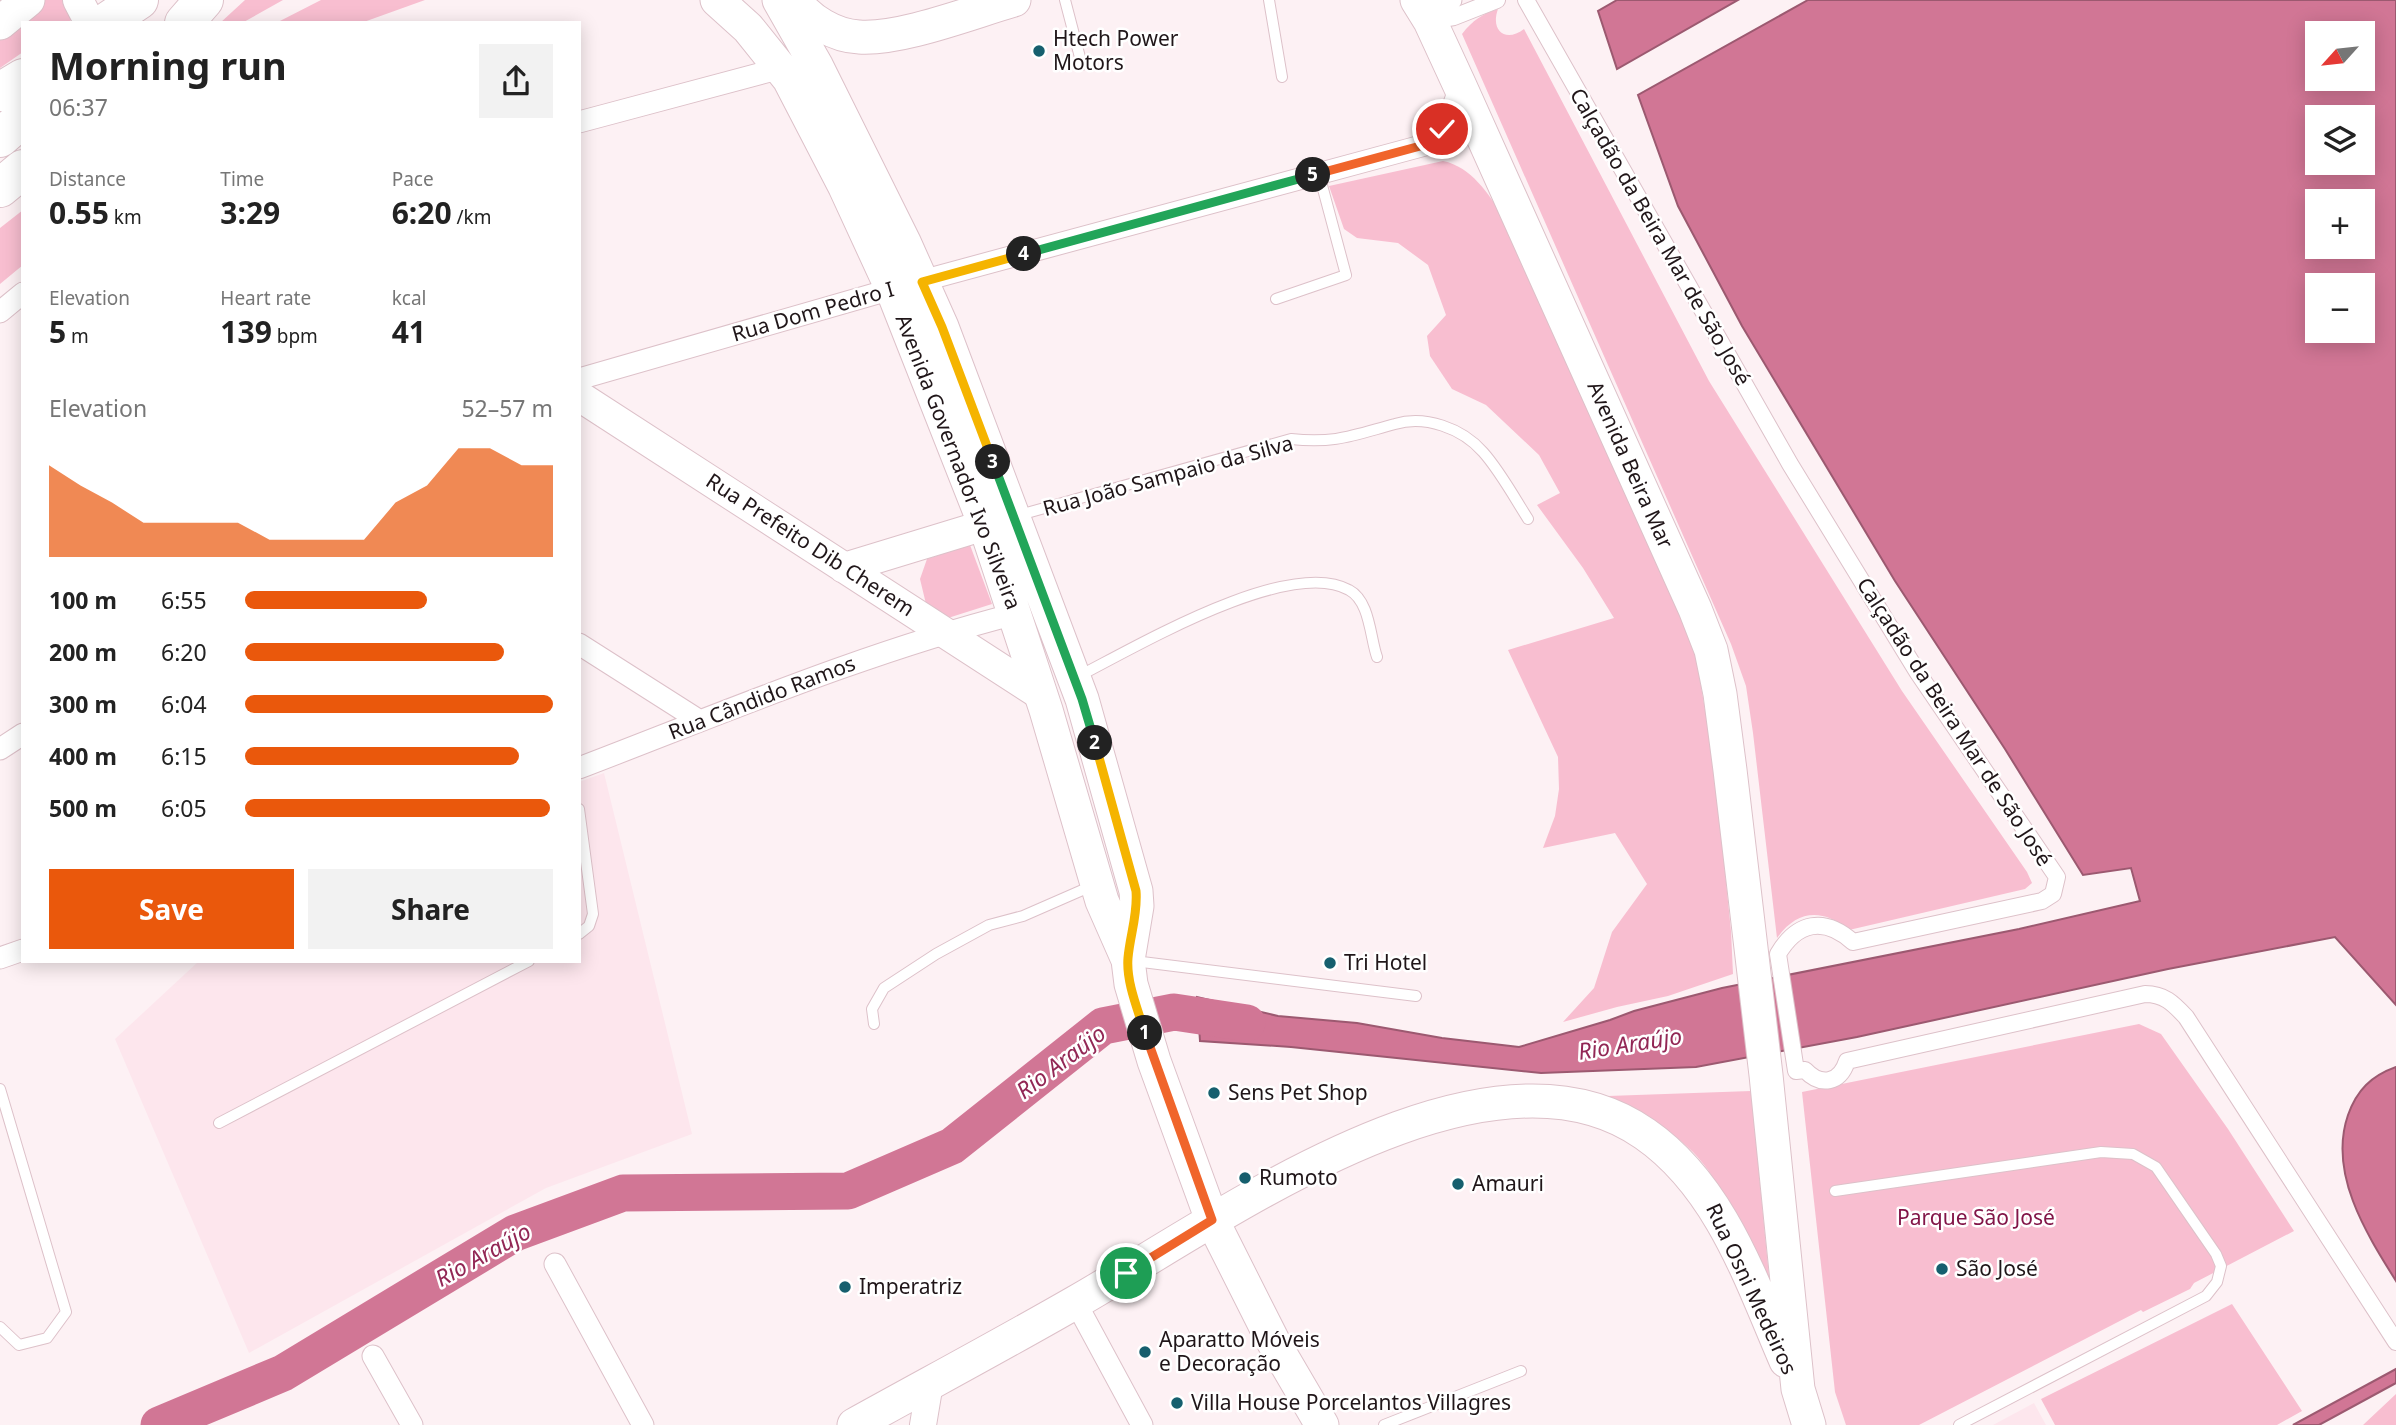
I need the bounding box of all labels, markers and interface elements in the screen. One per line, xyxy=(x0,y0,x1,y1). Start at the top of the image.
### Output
north arrow xyxy=(2305,21,2375,91)
map controls xyxy=(2305,21,2375,343)
place label: Htech Power Motors xyxy=(1053,24,1179,76)
text: Morning run xyxy=(49,39,287,91)
marker: Htech Power Motors xyxy=(1031,43,1047,59)
button: share xyxy=(479,44,553,118)
street label: Calçadão da Beira Mar de São José xyxy=(1564,83,1758,390)
text: 06:37 xyxy=(49,91,108,123)
pin xyxy=(1412,99,1472,159)
button: layers xyxy=(2305,105,2375,175)
icon: check xyxy=(1423,110,1461,148)
pin: 5 xyxy=(1296,158,1330,192)
text: 5 xyxy=(1307,161,1318,187)
text: Distance xyxy=(49,166,126,192)
text: Time xyxy=(220,166,264,192)
text: Pace xyxy=(392,166,434,192)
button: + xyxy=(2305,189,2375,259)
text: 0.55 xyxy=(49,192,109,233)
text: 3:29 xyxy=(220,192,280,233)
text: 6:20 xyxy=(392,192,452,233)
text: km xyxy=(109,204,142,230)
text: /km xyxy=(452,204,492,230)
pin: 4 xyxy=(1006,236,1042,272)
text: 4 xyxy=(1018,240,1029,266)
button: − xyxy=(2305,273,2375,343)
street label: Rua Dom Pedro I xyxy=(728,275,897,348)
text: Elevation xyxy=(49,285,130,311)
text: Heart rate xyxy=(220,285,311,311)
text: kcal xyxy=(392,285,426,311)
street label: Avenida Governador Ivo Silveira xyxy=(890,310,1028,613)
text: 5 xyxy=(49,311,66,352)
text: 139 xyxy=(220,311,272,352)
text: 41 xyxy=(392,311,426,352)
text: m xyxy=(66,323,89,349)
text: bpm xyxy=(272,323,318,349)
street label: Avenida Beira Mar xyxy=(1581,377,1681,553)
text: Elevation xyxy=(49,392,147,424)
text: 52–57 m xyxy=(461,392,553,424)
street label: Rua João Sampaio da Silva xyxy=(1040,428,1296,522)
pin: 3 xyxy=(976,444,1010,480)
text: 3 xyxy=(987,448,998,474)
street label: Rua Prefeito Dib Cherem xyxy=(701,466,920,622)
street label: Calçadão da Beira Mar de São José xyxy=(1851,572,2059,871)
text: 100 m xyxy=(49,584,117,616)
text: 6:55 xyxy=(161,584,207,616)
text: 200 m xyxy=(49,636,117,668)
text: 6:20 xyxy=(161,636,207,668)
street label: Rua Cândido Ramos xyxy=(664,649,859,746)
text: 300 m xyxy=(49,688,117,720)
text: 6:04 xyxy=(161,688,207,720)
pin: 2 xyxy=(1078,726,1112,760)
text: 2 xyxy=(1089,729,1100,755)
text: 400 m xyxy=(49,740,117,772)
text: 6:15 xyxy=(161,740,207,772)
text: 500 m xyxy=(49,792,117,824)
text: 6:05 xyxy=(161,792,207,824)
button: Save xyxy=(49,869,294,949)
button: Share xyxy=(308,869,553,949)
place label: Tri Hotel xyxy=(1344,948,1427,976)
marker: Tri Hotel xyxy=(1322,955,1338,971)
pin: 1 xyxy=(1128,1016,1162,1050)
water label: Rio Araújo xyxy=(1009,1017,1112,1106)
text: 1 xyxy=(1139,1019,1150,1045)
water label: Rio Araújo xyxy=(1576,1019,1684,1067)
place label: Sens Pet Shop xyxy=(1228,1078,1368,1106)
marker: Sens Pet Shop xyxy=(1206,1085,1222,1101)
place label: Rumoto xyxy=(1259,1163,1338,1191)
place label: Amauri xyxy=(1472,1169,1544,1197)
marker: Rumoto xyxy=(1237,1170,1253,1186)
marker: Amauri xyxy=(1450,1176,1466,1192)
street label: Rua Osni Medeiros xyxy=(1700,1199,1804,1379)
park label: Parque São José xyxy=(1897,1203,2055,1231)
water label: Rio Araújo xyxy=(429,1215,536,1294)
pin xyxy=(1096,1243,1156,1303)
icon: arrive xyxy=(1107,1254,1145,1292)
place label: São José xyxy=(1956,1254,2038,1282)
marker: São José xyxy=(1934,1261,1950,1277)
place label: Imperatriz xyxy=(859,1272,962,1300)
marker: Imperatriz xyxy=(837,1279,853,1295)
place label: Aparatto Móveis e Decoração xyxy=(1159,1325,1320,1377)
marker: Aparatto Móveis e Decoração xyxy=(1137,1344,1153,1360)
place label: Villa House Porcelantos Villagres xyxy=(1191,1388,1511,1416)
marker: Villa House Porcelantos Villagres xyxy=(1169,1395,1185,1411)

